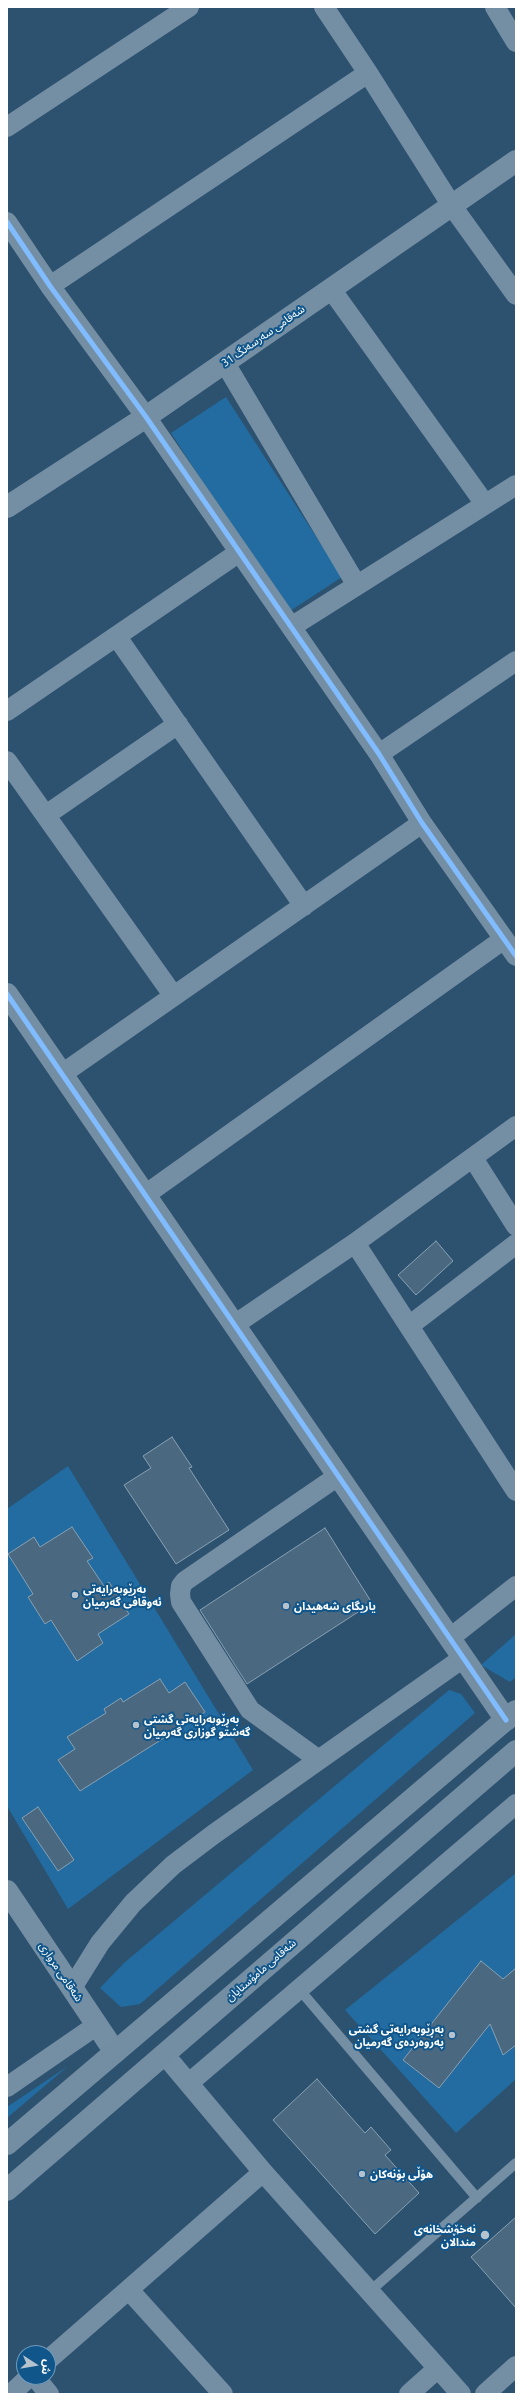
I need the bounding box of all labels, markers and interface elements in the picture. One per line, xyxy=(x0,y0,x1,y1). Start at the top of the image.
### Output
street label: شەقامی سەرسەنگ 31 xyxy=(219,302,307,370)
place label: بەڕێوبەرایەتی ئەوقافی گەرمیان xyxy=(83,1582,162,1608)
marker: بەڕێوبەرایەتی ئەوقافی گەرمیان xyxy=(70,1590,80,1600)
place label: یاریگای شەهیدان xyxy=(294,1599,376,1613)
marker: یاریگای شەهیدان xyxy=(281,1601,291,1611)
place label: بەڕێوبەرایەتی گشتی گەشتو گوزاری گەرمیان xyxy=(144,1712,250,1738)
marker: بەڕێوبەرایەتی گشتی گەشتو گوزاری گەرمیان xyxy=(131,1720,141,1730)
street label: شەقامی مامۆستایان xyxy=(223,1936,299,2004)
street label: شەقامی مرواری xyxy=(36,1940,86,2004)
place label: بەڕێوبەرایەتی گشتی پەروەردەی گەرمیان xyxy=(349,2022,444,2048)
marker: بەڕێوبەرایەتی گشتی پەروەردەی گەرمیان xyxy=(447,2030,457,2040)
place label: هۆڵی بۆنەکان xyxy=(370,2167,433,2181)
marker: هۆڵی بۆنەکان xyxy=(357,2169,367,2179)
place label: نەخۆشخانەی منداڵان xyxy=(414,2222,476,2248)
marker: نەخۆشخانەی منداڵان xyxy=(479,2229,491,2241)
north arrow xyxy=(16,2345,56,2385)
text: ش xyxy=(39,2359,54,2376)

